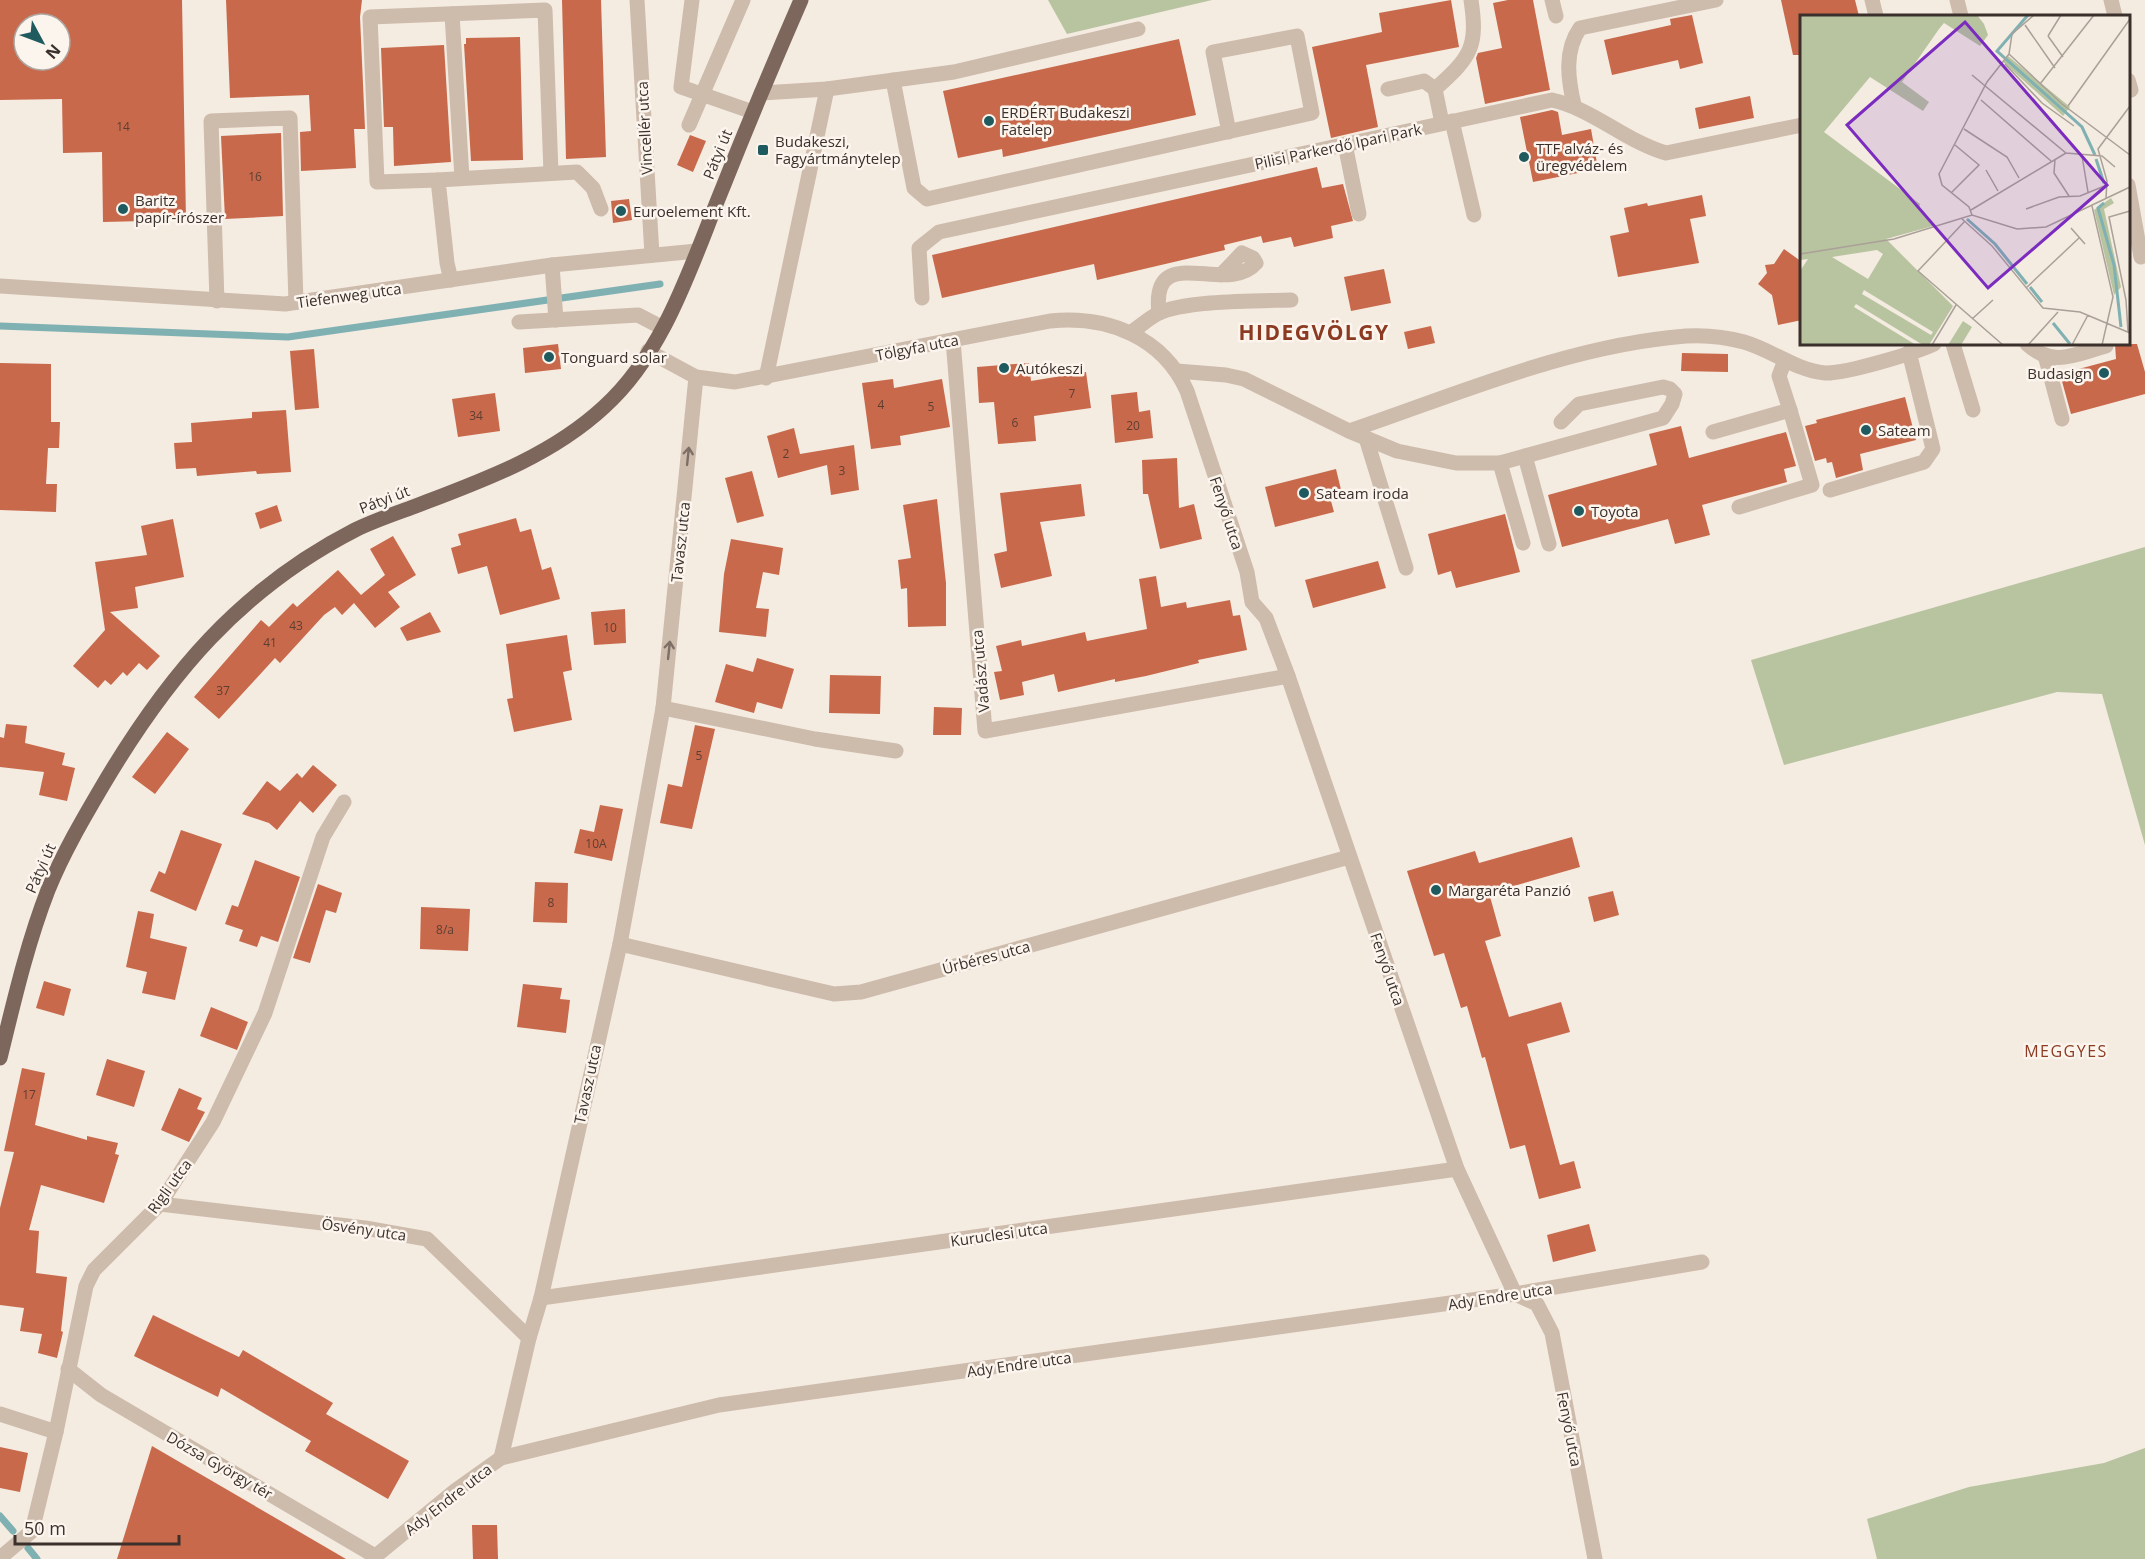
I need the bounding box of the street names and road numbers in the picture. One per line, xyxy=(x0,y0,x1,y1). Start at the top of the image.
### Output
street label: Vincellér utca xyxy=(632,81,656,175)
street label: Pilisi Parkerdő Ipari Park xyxy=(1253,119,1423,173)
street label: Pátyi út xyxy=(698,126,736,182)
street label: Tiefenweg utca xyxy=(295,278,403,312)
street label: Tölgyfa utca xyxy=(874,329,960,365)
street label: Fenyő utca xyxy=(1206,474,1248,552)
street label: Pátyi út xyxy=(356,480,412,518)
street label: Tavasz utca xyxy=(666,501,694,583)
street label: Vadász utca xyxy=(966,629,994,713)
street label: Pátyi út xyxy=(20,840,60,896)
street label: Fenyő utca xyxy=(1366,930,1410,1008)
street label: Úrbéres utca xyxy=(940,936,1032,978)
street label: Tavasz utca xyxy=(569,1043,605,1125)
street label: Rigli utca xyxy=(142,1155,196,1217)
street label: Ösvény utca xyxy=(320,1213,408,1245)
street label: Kuruclesi utca xyxy=(949,1217,1049,1251)
street label: Ady Endre utca xyxy=(1446,1278,1554,1314)
street label: Ady Endre utca xyxy=(965,1347,1073,1381)
street label: Fenyő utca xyxy=(1553,1390,1587,1468)
street label: Dózsa György tér xyxy=(163,1426,277,1504)
street label: Ady Endre utca xyxy=(400,1459,496,1539)

